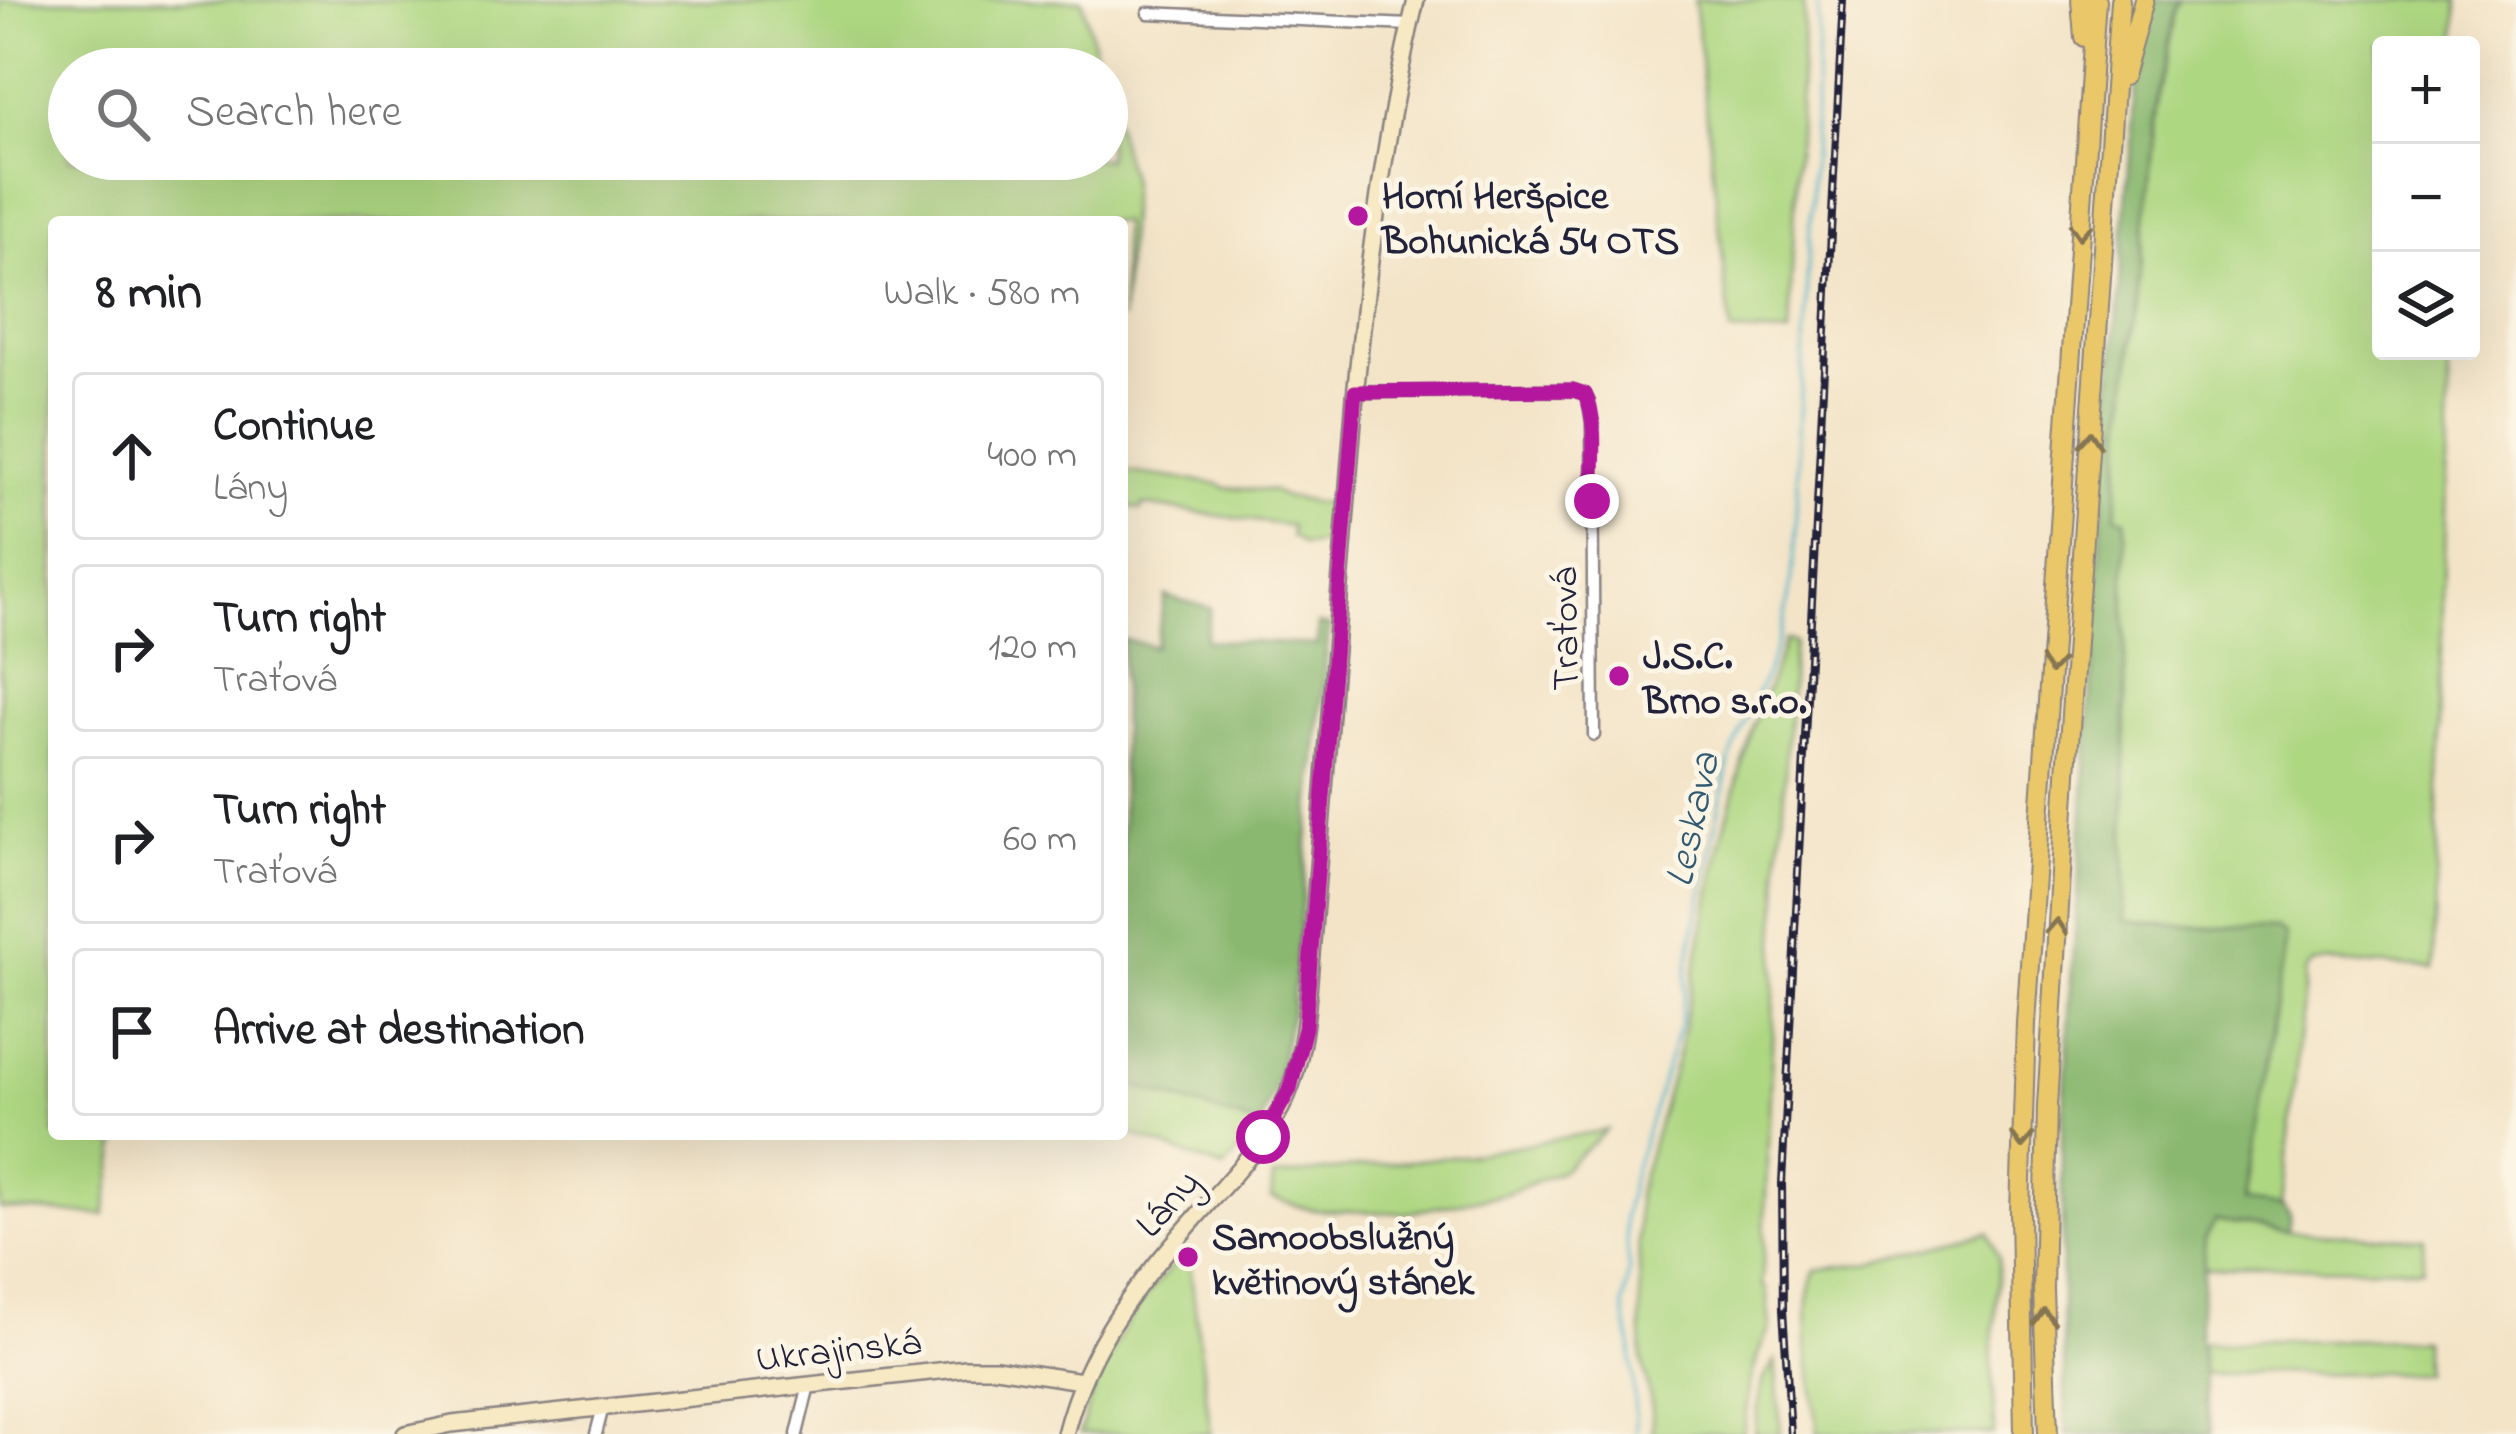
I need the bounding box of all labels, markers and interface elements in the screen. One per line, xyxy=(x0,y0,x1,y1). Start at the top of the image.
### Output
map controls xyxy=(2372,36,2480,360)
button: + xyxy=(2372,36,2480,144)
search box xyxy=(48,48,1128,180)
icon: search xyxy=(90,81,156,147)
text: Search here xyxy=(186,81,402,147)
button: − xyxy=(2372,144,2480,252)
place label: Horní Heršpice Bohunická 54 OTS xyxy=(1380,170,1679,272)
marker: Horní Heršpice Bohunická 54 OTS xyxy=(1345,203,1371,229)
one-way arrow xyxy=(2068,222,2094,241)
button: layers xyxy=(2372,252,2480,360)
text: 8 min xyxy=(96,257,202,332)
text: Walk · 580 m xyxy=(883,266,1080,323)
text: Continue xyxy=(213,395,374,461)
icon: ahead xyxy=(99,423,165,489)
text: 400 m xyxy=(987,428,1077,485)
one-way arrow xyxy=(2077,430,2103,449)
text: Lány xyxy=(213,461,288,518)
route end xyxy=(1565,474,1619,528)
street label: Traťová xyxy=(1538,566,1597,691)
text: Turn right xyxy=(213,587,386,653)
icon: right xyxy=(99,615,165,681)
text: 120 m xyxy=(988,620,1077,677)
place label: J.S.C. Brno s.r.o. xyxy=(1641,630,1807,732)
text: Traťová xyxy=(213,653,337,710)
one-way arrow xyxy=(2038,656,2064,675)
marker: J.S.C. Brno s.r.o. xyxy=(1606,663,1632,689)
water label: Leskava xyxy=(1650,746,1739,893)
text: Turn right xyxy=(213,779,386,845)
icon: right xyxy=(99,807,165,873)
text: 60 m xyxy=(1003,812,1077,869)
text: Traťová xyxy=(213,845,337,902)
one-way arrow xyxy=(2044,917,2070,936)
icon: arrive xyxy=(99,999,165,1065)
text: Arrive at destination xyxy=(213,999,584,1065)
route start xyxy=(1236,1110,1290,1164)
one-way arrow xyxy=(2010,1131,2036,1150)
street label: Lány xyxy=(1123,1158,1216,1252)
place label: Samoobslužný květinový stánek xyxy=(1212,1211,1475,1313)
marker: Samoobslužný květinový stánek xyxy=(1175,1244,1201,1270)
one-way arrow xyxy=(2031,1307,2057,1326)
street label: Ukrajinská xyxy=(753,1315,924,1389)

